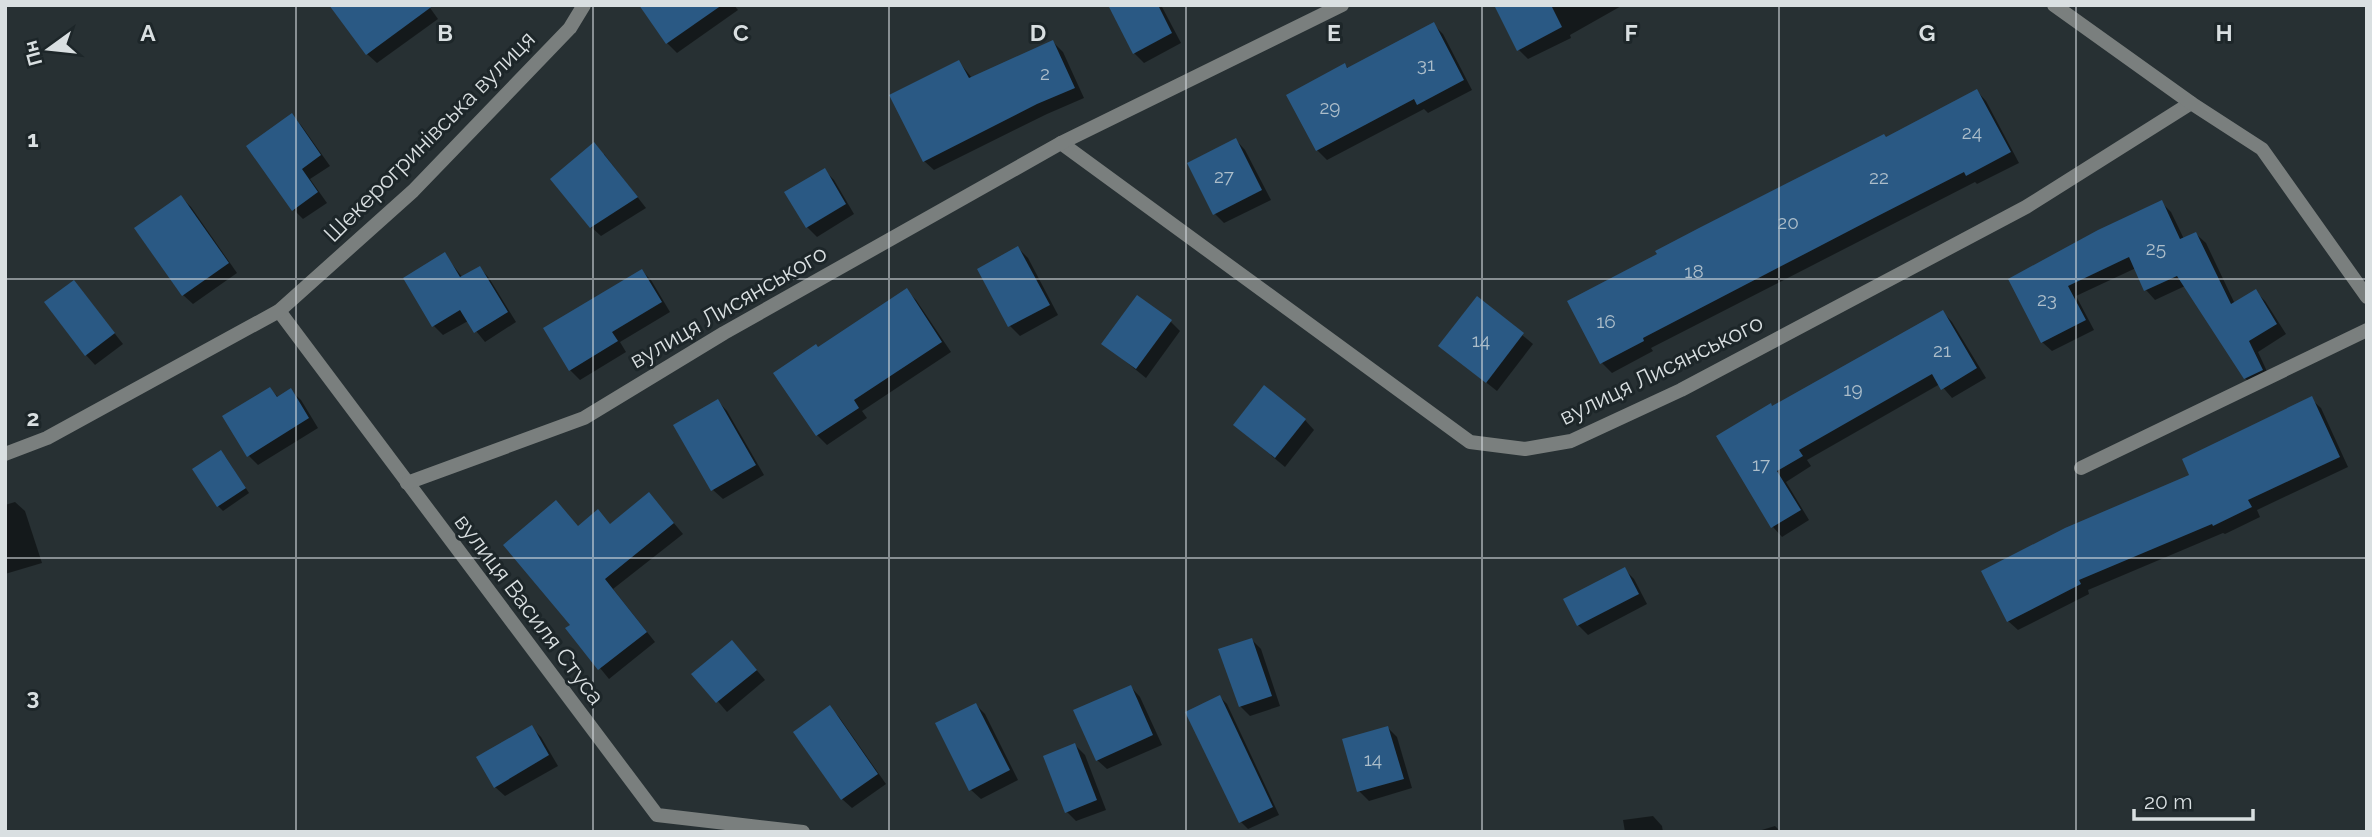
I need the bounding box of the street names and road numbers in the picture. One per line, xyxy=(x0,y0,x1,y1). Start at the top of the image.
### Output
street label: Шекерогринівська вулиця xyxy=(318,25,540,247)
street label: вулиця Лисянського xyxy=(625,239,831,373)
street label: вулиця Лисянського xyxy=(1555,308,1767,430)
street label: вулиця Василя Стуса xyxy=(450,508,610,710)

